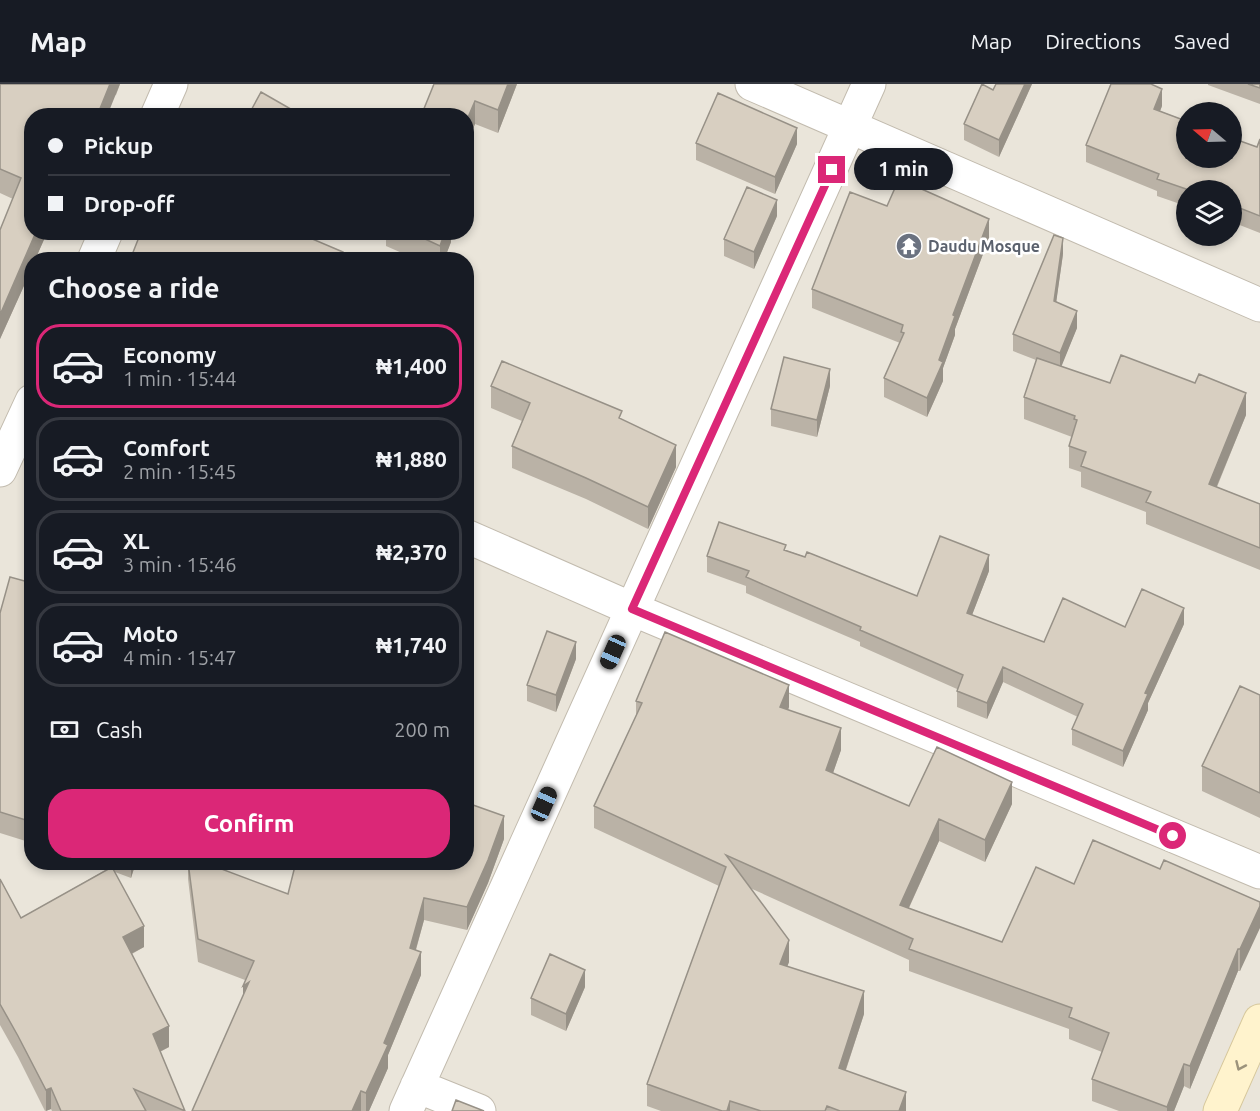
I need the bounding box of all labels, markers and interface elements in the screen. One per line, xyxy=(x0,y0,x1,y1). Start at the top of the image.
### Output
text: Map xyxy=(30,26,87,57)
text: Map xyxy=(971,29,1012,53)
text: Directions xyxy=(1045,29,1141,53)
text: Saved xyxy=(1174,29,1230,53)
north arrow xyxy=(1176,102,1242,168)
map controls xyxy=(1176,102,1242,246)
text: Pickup xyxy=(84,133,153,158)
callout: 1 min xyxy=(853,149,952,191)
route end xyxy=(818,156,845,183)
text: 1 min xyxy=(878,157,929,180)
button: layers xyxy=(1176,180,1242,246)
text: Drop-off xyxy=(84,191,174,216)
temple icon: Daudu Mosque xyxy=(894,231,924,261)
place label: Daudu Mosque xyxy=(928,237,1040,255)
text: Choose a ride xyxy=(48,273,220,303)
icon: car xyxy=(51,339,105,393)
text: Economy xyxy=(123,342,216,367)
text: ₦1,400 xyxy=(376,353,447,378)
text: 1 min · 15:44 xyxy=(123,367,237,390)
icon: car xyxy=(51,432,105,486)
text: Comfort xyxy=(123,435,210,460)
text: ₦1,880 xyxy=(376,446,447,471)
text: 2 min · 15:45 xyxy=(123,460,237,483)
icon: car xyxy=(51,525,105,579)
text: XL xyxy=(123,528,150,553)
text: ₦2,370 xyxy=(376,539,447,564)
text: 3 min · 15:46 xyxy=(123,553,237,576)
icon: car xyxy=(51,618,105,672)
text: Moto xyxy=(123,621,178,646)
text: ₦1,740 xyxy=(376,632,447,657)
car xyxy=(597,632,629,672)
text: 4 min · 15:47 xyxy=(123,646,237,669)
icon: cash xyxy=(48,713,81,746)
text: Cash xyxy=(96,717,143,742)
text: 200 m xyxy=(394,718,450,741)
car xyxy=(528,784,560,824)
button: Confirm xyxy=(48,789,450,858)
route start xyxy=(1159,822,1186,849)
one-way arrow xyxy=(1235,1060,1247,1071)

